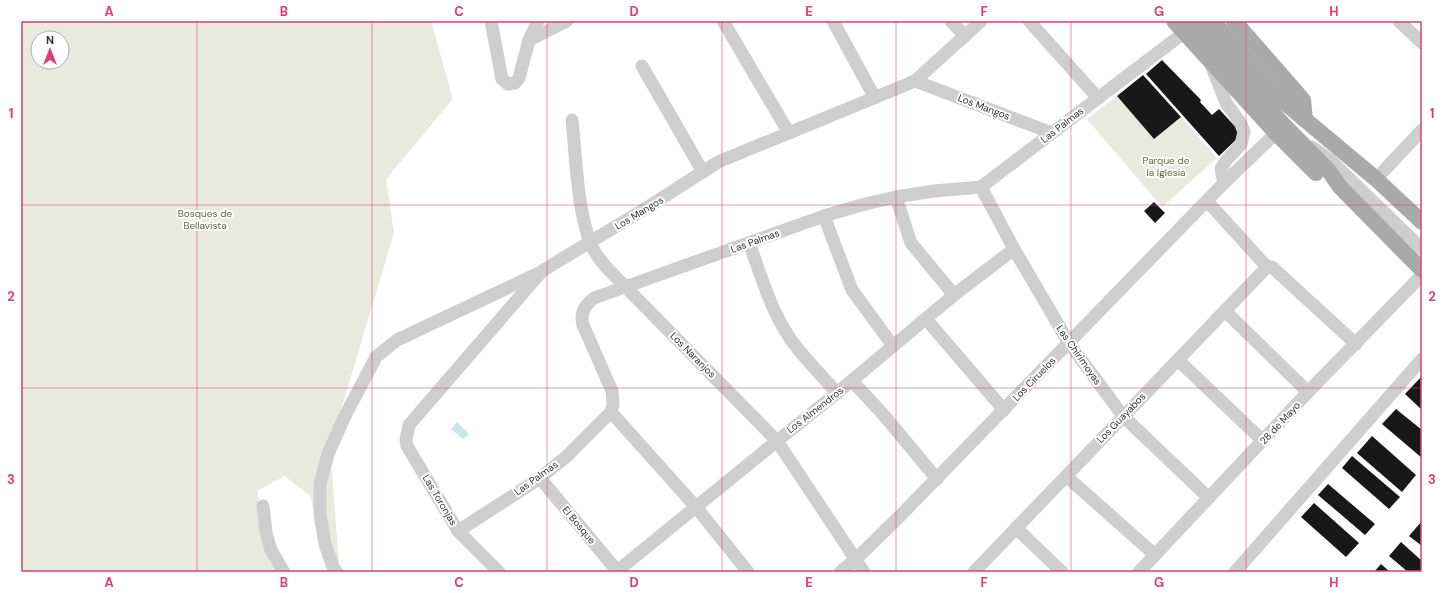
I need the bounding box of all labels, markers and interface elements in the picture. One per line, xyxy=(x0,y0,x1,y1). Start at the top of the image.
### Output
text: A xyxy=(104,3,114,20)
text: B xyxy=(280,3,288,20)
text: C xyxy=(454,3,464,20)
text: D xyxy=(629,3,639,20)
text: E xyxy=(805,3,813,20)
text: F xyxy=(980,3,988,20)
text: G xyxy=(1154,3,1164,20)
text: H xyxy=(1329,3,1339,20)
north arrow xyxy=(30,30,70,70)
text: N xyxy=(46,33,54,47)
street label: Los Mangos xyxy=(956,91,1012,123)
street label: Las Palmas xyxy=(1038,104,1086,146)
text: 1 xyxy=(9,105,13,122)
text: 1 xyxy=(1430,105,1434,122)
park label: Parque de la Iglesia xyxy=(1143,154,1190,179)
street label: Los Mangos xyxy=(612,193,666,233)
park label: Bosques de Bellavista xyxy=(178,207,232,232)
street label: Las Palmas xyxy=(729,226,781,256)
text: 2 xyxy=(7,288,15,305)
text: 2 xyxy=(1428,288,1436,305)
street label: Las Chirimoyas xyxy=(1054,323,1104,387)
street label: Los Naranjos xyxy=(667,329,719,381)
street label: Los Ciruelos xyxy=(1010,354,1058,404)
street label: Los Almendros xyxy=(784,384,846,436)
street label: Los Guayabos xyxy=(1094,390,1148,446)
street label: 28 de Mayo xyxy=(1257,399,1303,447)
street label: Las Palmas xyxy=(512,458,560,498)
text: 3 xyxy=(7,471,15,488)
text: 3 xyxy=(1428,471,1436,488)
street label: Las Toronjas xyxy=(420,472,460,528)
street label: El Bosque xyxy=(559,504,599,547)
text: A xyxy=(104,574,114,591)
text: B xyxy=(280,574,288,591)
text: C xyxy=(454,574,464,591)
text: D xyxy=(629,574,639,591)
text: E xyxy=(805,574,813,591)
text: F xyxy=(980,574,988,591)
text: G xyxy=(1154,574,1164,591)
text: H xyxy=(1329,574,1339,591)

